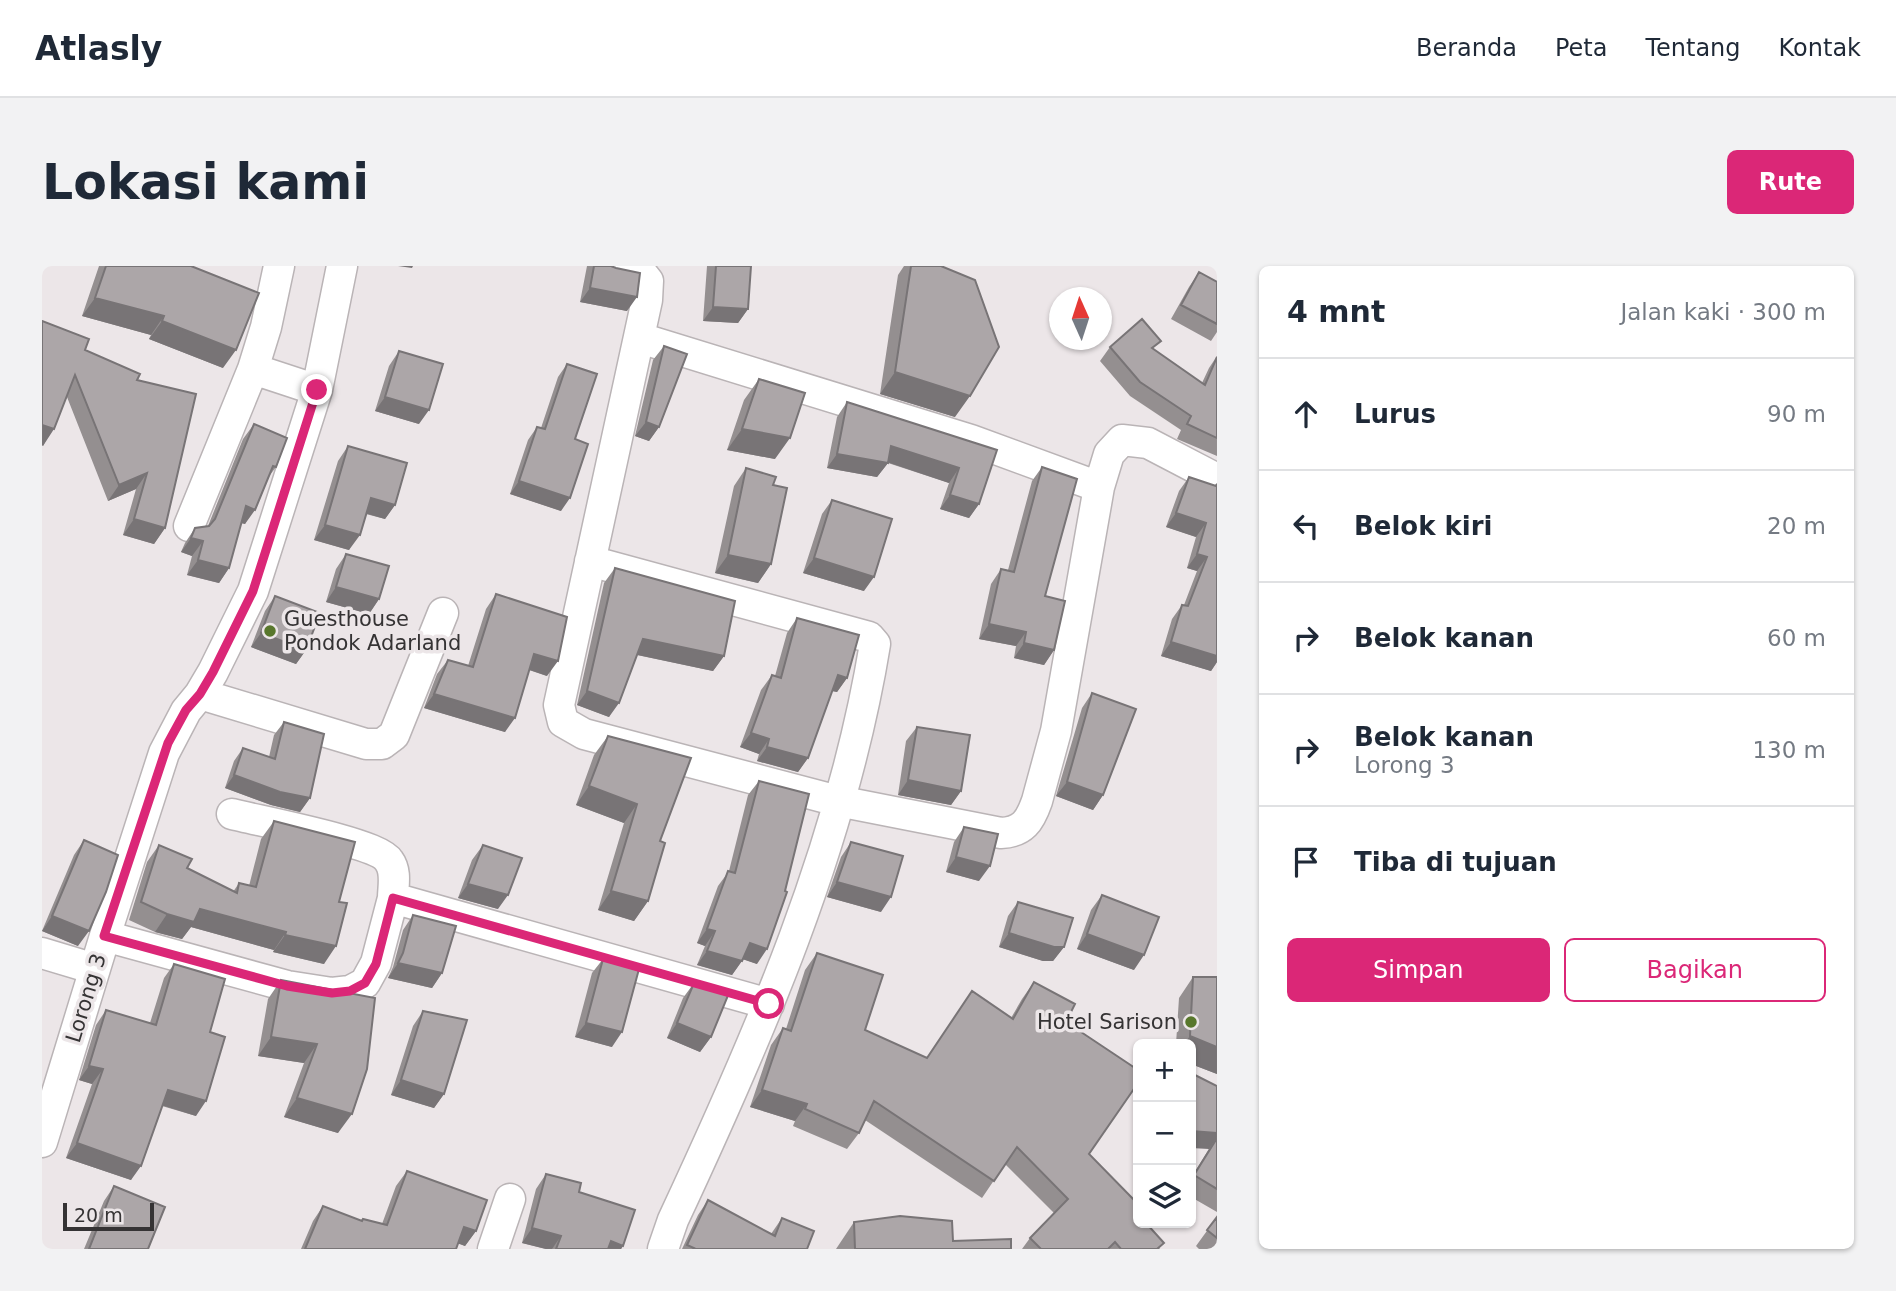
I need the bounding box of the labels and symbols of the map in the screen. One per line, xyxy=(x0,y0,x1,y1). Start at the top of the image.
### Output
north arrow xyxy=(1049,287,1112,350)
route end xyxy=(301,374,332,405)
place label: Guesthouse Pondok Adarland xyxy=(284,607,461,655)
marker: Guesthouse Pondok Adarland xyxy=(262,623,278,639)
street label: Lorong 3 xyxy=(61,951,111,1045)
route start xyxy=(753,988,784,1019)
place label: Hotel Sarison xyxy=(1037,1010,1177,1034)
marker: Hotel Sarison xyxy=(1183,1014,1199,1030)
scale bar xyxy=(63,1200,154,1232)

